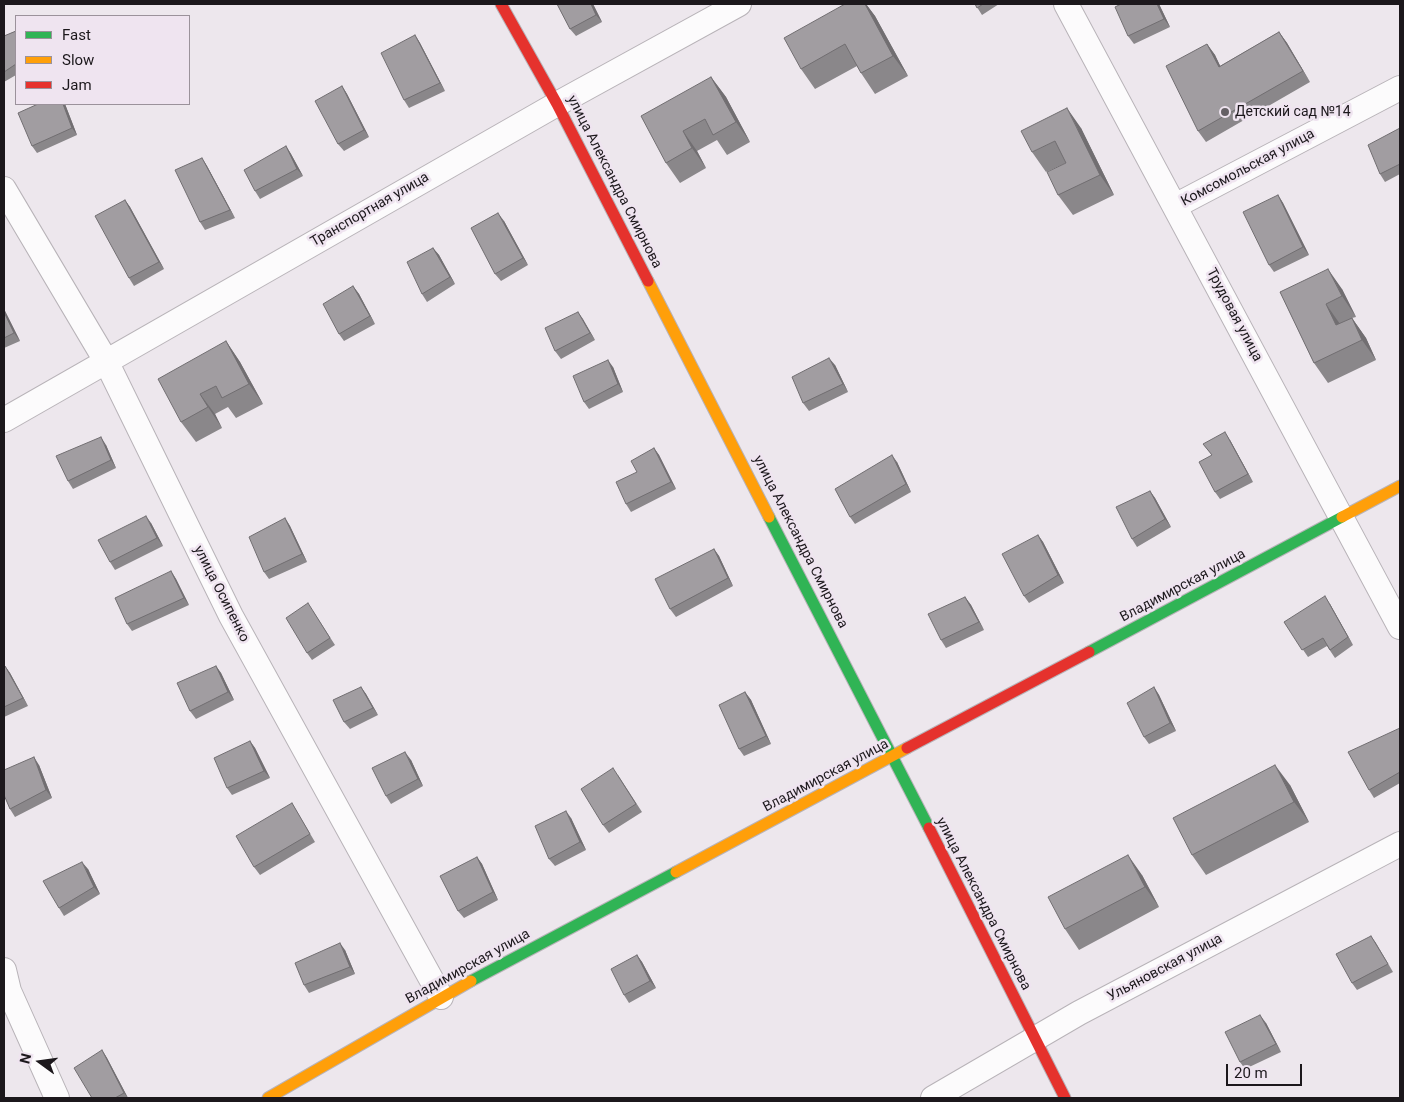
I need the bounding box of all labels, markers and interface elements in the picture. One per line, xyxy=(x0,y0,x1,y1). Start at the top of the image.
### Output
legend xyxy=(15,15,190,105)
text: Fast xyxy=(62,26,91,44)
text: Slow xyxy=(62,51,94,69)
text: Jam xyxy=(62,76,92,94)
street label: улица Александра Смирнова xyxy=(563,93,665,271)
place label: Детский сад №14 xyxy=(1235,104,1351,120)
marker: Детский сад №14 xyxy=(1219,106,1231,118)
street label: Комсомольская улица xyxy=(1178,126,1318,210)
street label: Транспортная улица xyxy=(308,169,432,251)
street label: Трудовая улица xyxy=(1202,265,1266,365)
street label: улица Александра Смирнова xyxy=(749,453,851,631)
street label: улица Осипенко xyxy=(189,543,253,645)
street label: Владимирская улица xyxy=(1118,546,1248,626)
street label: Владимирская улица xyxy=(761,736,891,816)
street label: улица Александра Смирнова xyxy=(932,815,1034,993)
street label: Владимирская улица xyxy=(403,926,533,1008)
street label: Ульяновская улица xyxy=(1105,931,1225,1005)
north arrow xyxy=(15,1037,65,1087)
text: N xyxy=(16,1052,34,1065)
scale bar xyxy=(1229,1054,1305,1086)
text: 20 m xyxy=(1234,1064,1268,1082)

